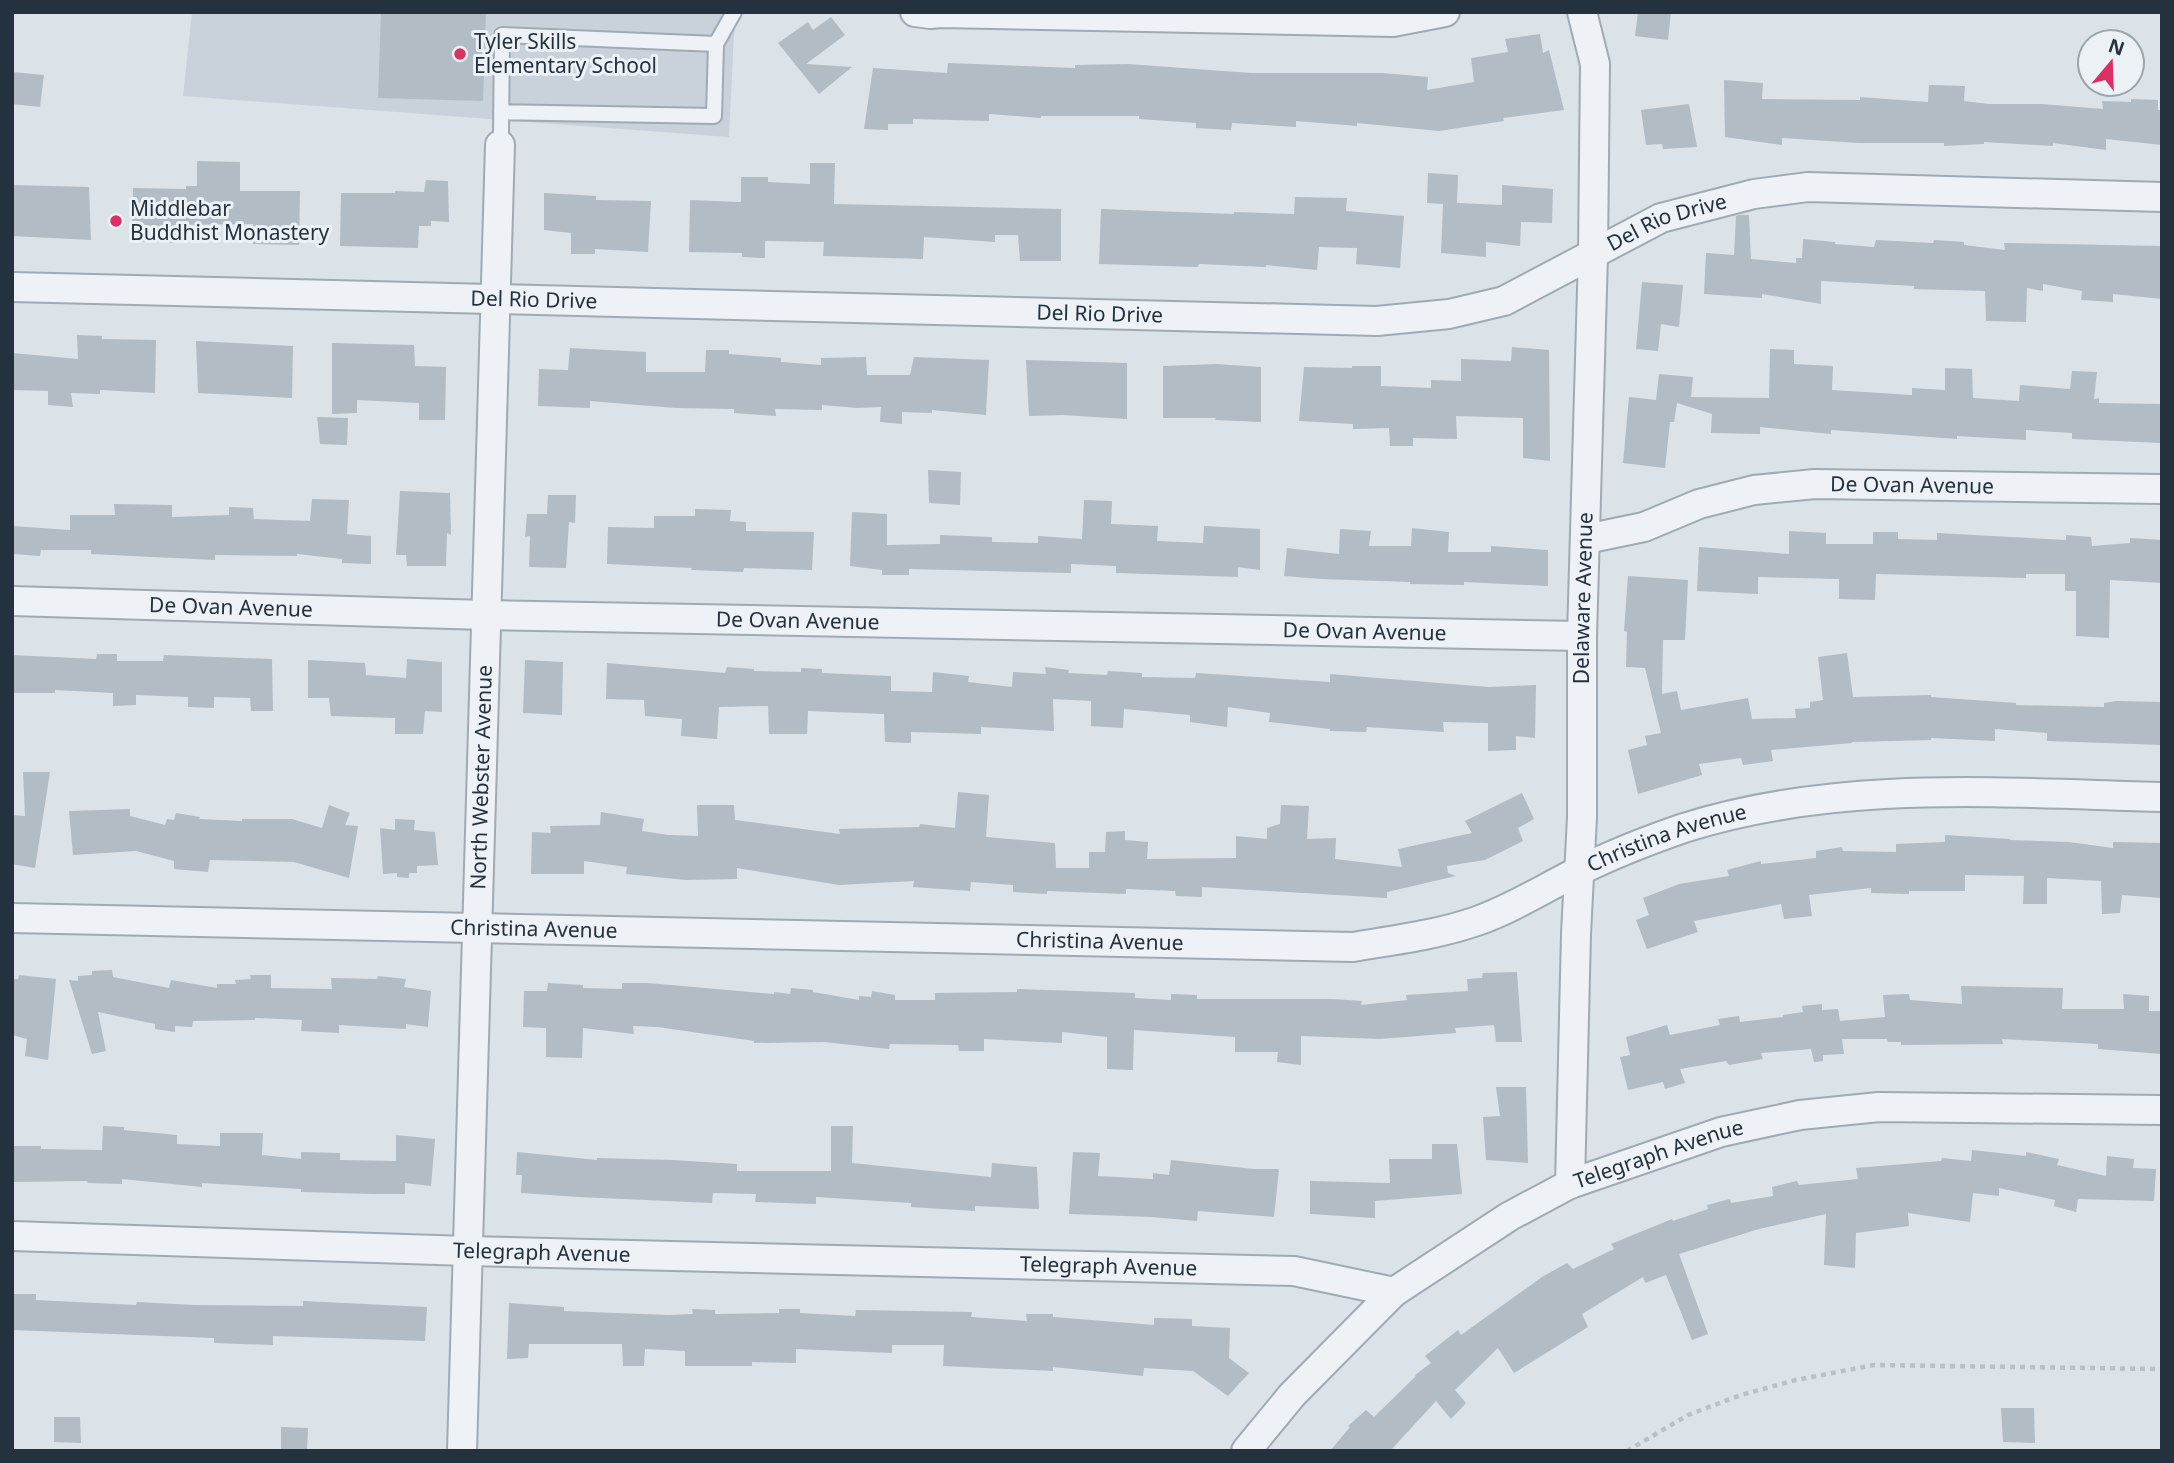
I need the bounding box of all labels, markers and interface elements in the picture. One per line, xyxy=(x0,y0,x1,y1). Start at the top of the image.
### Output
place label: Tyler Skills Elementary School xyxy=(474,27,657,79)
north arrow xyxy=(2076,28,2146,98)
text: N xyxy=(2105,32,2128,62)
marker: Tyler Skills Elementary School xyxy=(452,46,468,62)
street label: Del Rio Drive xyxy=(1602,187,1730,257)
place label: Middlebar Buddhist Monastery xyxy=(130,194,330,246)
marker: Middlebar Buddhist Monastery xyxy=(108,213,124,229)
street label: Del Rio Drive xyxy=(470,283,598,315)
street label: Del Rio Drive xyxy=(1036,298,1163,329)
street label: De Ovan Avenue xyxy=(1830,469,1994,500)
street label: Delaware Avenue xyxy=(1567,512,1599,684)
street label: De Ovan Avenue xyxy=(149,590,313,623)
street label: De Ovan Avenue xyxy=(716,604,880,636)
street label: De Ovan Avenue xyxy=(1283,615,1447,646)
street label: North Webster Avenue xyxy=(463,665,498,890)
street label: Christina Avenue xyxy=(1582,797,1749,878)
street label: Christina Avenue xyxy=(450,912,618,944)
street label: Christina Avenue xyxy=(1016,925,1184,956)
street label: Telegraph Avenue xyxy=(1570,1113,1746,1195)
street label: Telegraph Avenue xyxy=(453,1236,631,1268)
street label: Telegraph Avenue xyxy=(1020,1249,1198,1282)

